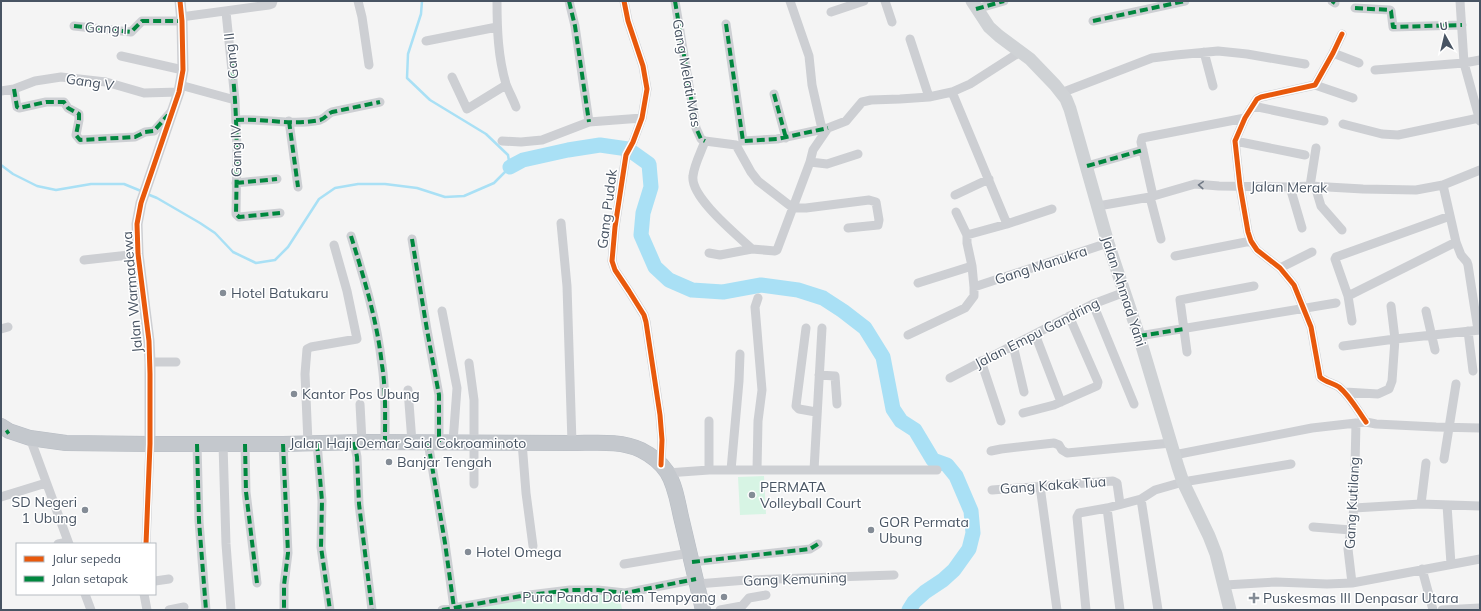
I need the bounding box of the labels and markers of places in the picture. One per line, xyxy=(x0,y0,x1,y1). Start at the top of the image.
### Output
place label: Hotel Batukaru xyxy=(231,284,329,302)
marker: Hotel Batukaru xyxy=(218,288,228,298)
place label: Kantor Pos Ubung xyxy=(302,385,420,403)
marker: Kantor Pos Ubung xyxy=(289,389,299,399)
place label: Banjar Tengah xyxy=(397,453,492,471)
marker: Banjar Tengah xyxy=(384,457,394,467)
place label: PERMATA Volleyball Court xyxy=(760,478,861,512)
marker: PERMATA Volleyball Court xyxy=(747,490,757,500)
place label: SD Negeri 1 Ubung xyxy=(12,493,77,527)
marker: SD Negeri 1 Ubung xyxy=(80,505,90,515)
place label: GOR Permata Ubung xyxy=(879,513,969,547)
marker: GOR Permata Ubung xyxy=(866,525,876,535)
place label: Hotel Omega xyxy=(476,543,562,561)
marker: Hotel Omega xyxy=(463,547,473,557)
place label: Pura Panda Dalem Tempyang xyxy=(522,588,716,606)
place label: Puskesmas III Denpasar Utara xyxy=(1263,589,1459,607)
marker: Pura Panda Dalem Tempyang xyxy=(719,592,729,602)
marker: Puskesmas III Denpasar Utara xyxy=(1248,592,1260,604)

